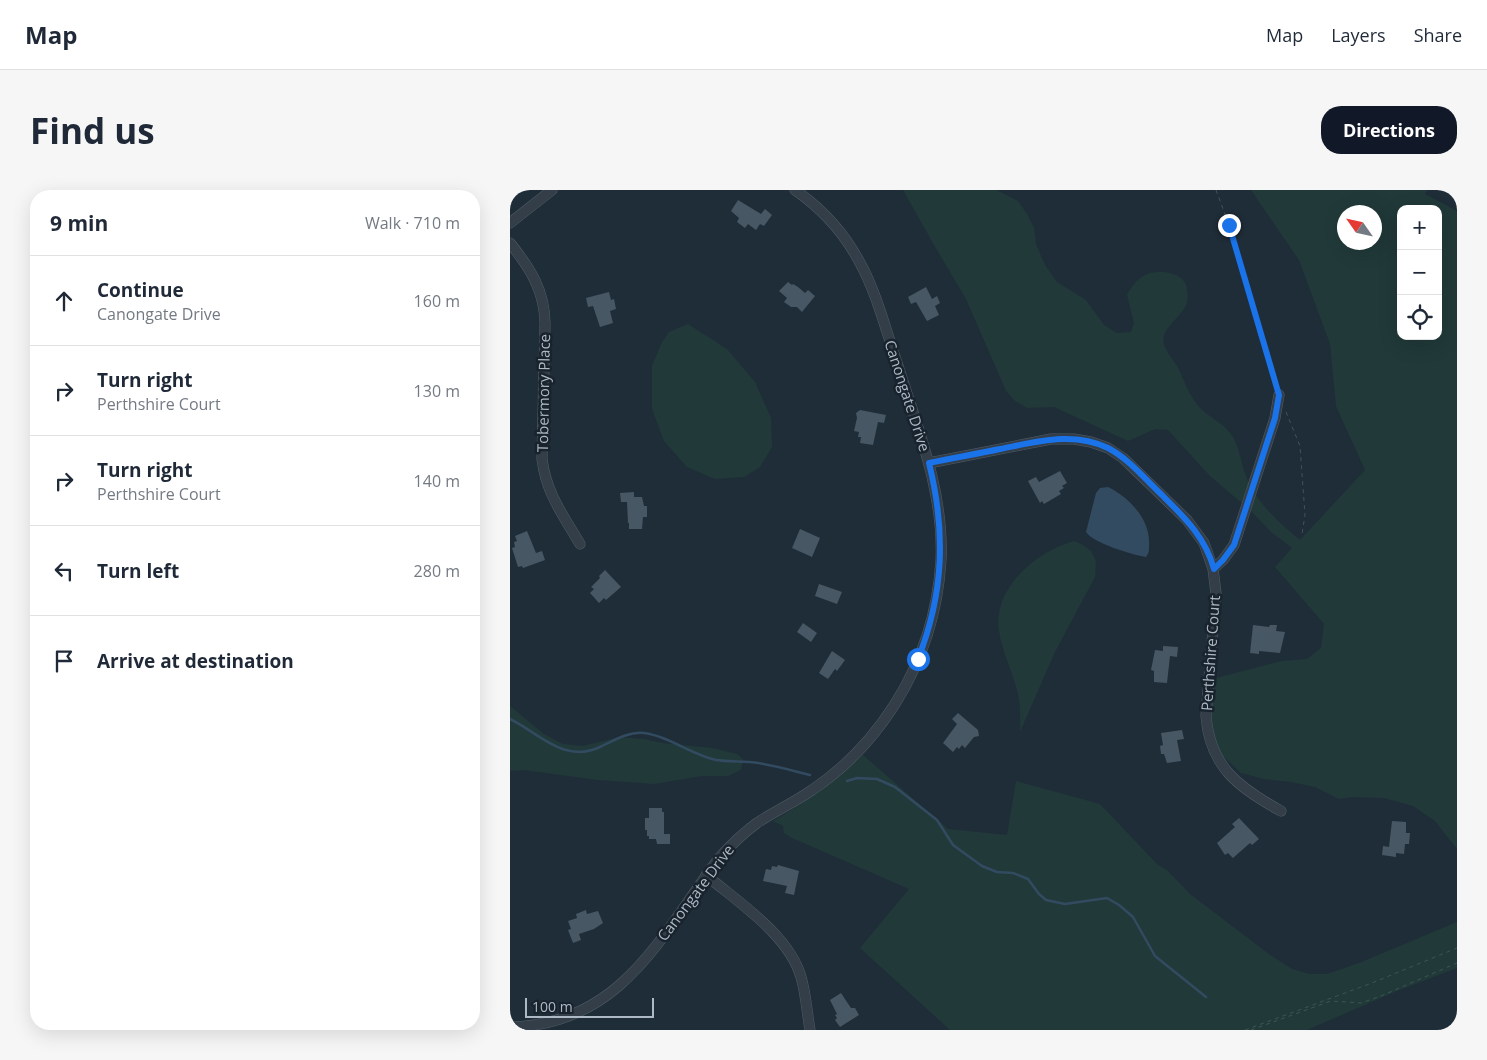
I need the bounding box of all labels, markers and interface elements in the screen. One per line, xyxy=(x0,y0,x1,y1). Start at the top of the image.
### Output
text: Map xyxy=(25,18,77,51)
text: Map xyxy=(1266,23,1303,47)
text: Layers xyxy=(1331,23,1386,47)
text: Share xyxy=(1414,23,1462,47)
button: Directions xyxy=(1321,106,1457,154)
text: Find us xyxy=(30,107,155,154)
north arrow xyxy=(1337,205,1382,250)
map controls xyxy=(1397,205,1442,340)
button: + xyxy=(1397,205,1442,250)
text: 9 min xyxy=(50,209,108,237)
text: Walk · 710 m xyxy=(365,212,460,234)
route end xyxy=(1218,214,1241,237)
button: − xyxy=(1397,250,1442,295)
text: Continue xyxy=(97,277,184,303)
icon: ahead xyxy=(50,287,78,315)
text: 160 m xyxy=(414,290,460,312)
button: locate xyxy=(1397,295,1442,340)
text: Canongate Drive xyxy=(97,303,221,325)
street label: Tobermory Place xyxy=(532,334,554,452)
street label: Canongate Drive xyxy=(881,337,935,454)
text: Turn right xyxy=(97,367,192,393)
icon: right xyxy=(50,377,78,405)
text: 130 m xyxy=(414,380,460,402)
text: Perthshire Court xyxy=(97,393,221,415)
text: Turn right xyxy=(97,457,192,483)
icon: right xyxy=(50,467,78,495)
text: 140 m xyxy=(414,470,460,492)
text: Perthshire Court xyxy=(97,483,221,505)
icon: left xyxy=(50,557,78,585)
text: Turn left xyxy=(97,558,179,584)
text: 280 m xyxy=(414,560,460,582)
street label: Perthshire Court xyxy=(1196,594,1224,711)
icon: arrive xyxy=(50,647,78,675)
text: Arrive at destination xyxy=(97,648,294,674)
route start xyxy=(907,648,930,671)
street label: Canongate Drive xyxy=(652,840,738,945)
scale bar xyxy=(525,995,654,1018)
text: 100 m xyxy=(532,997,573,1016)

